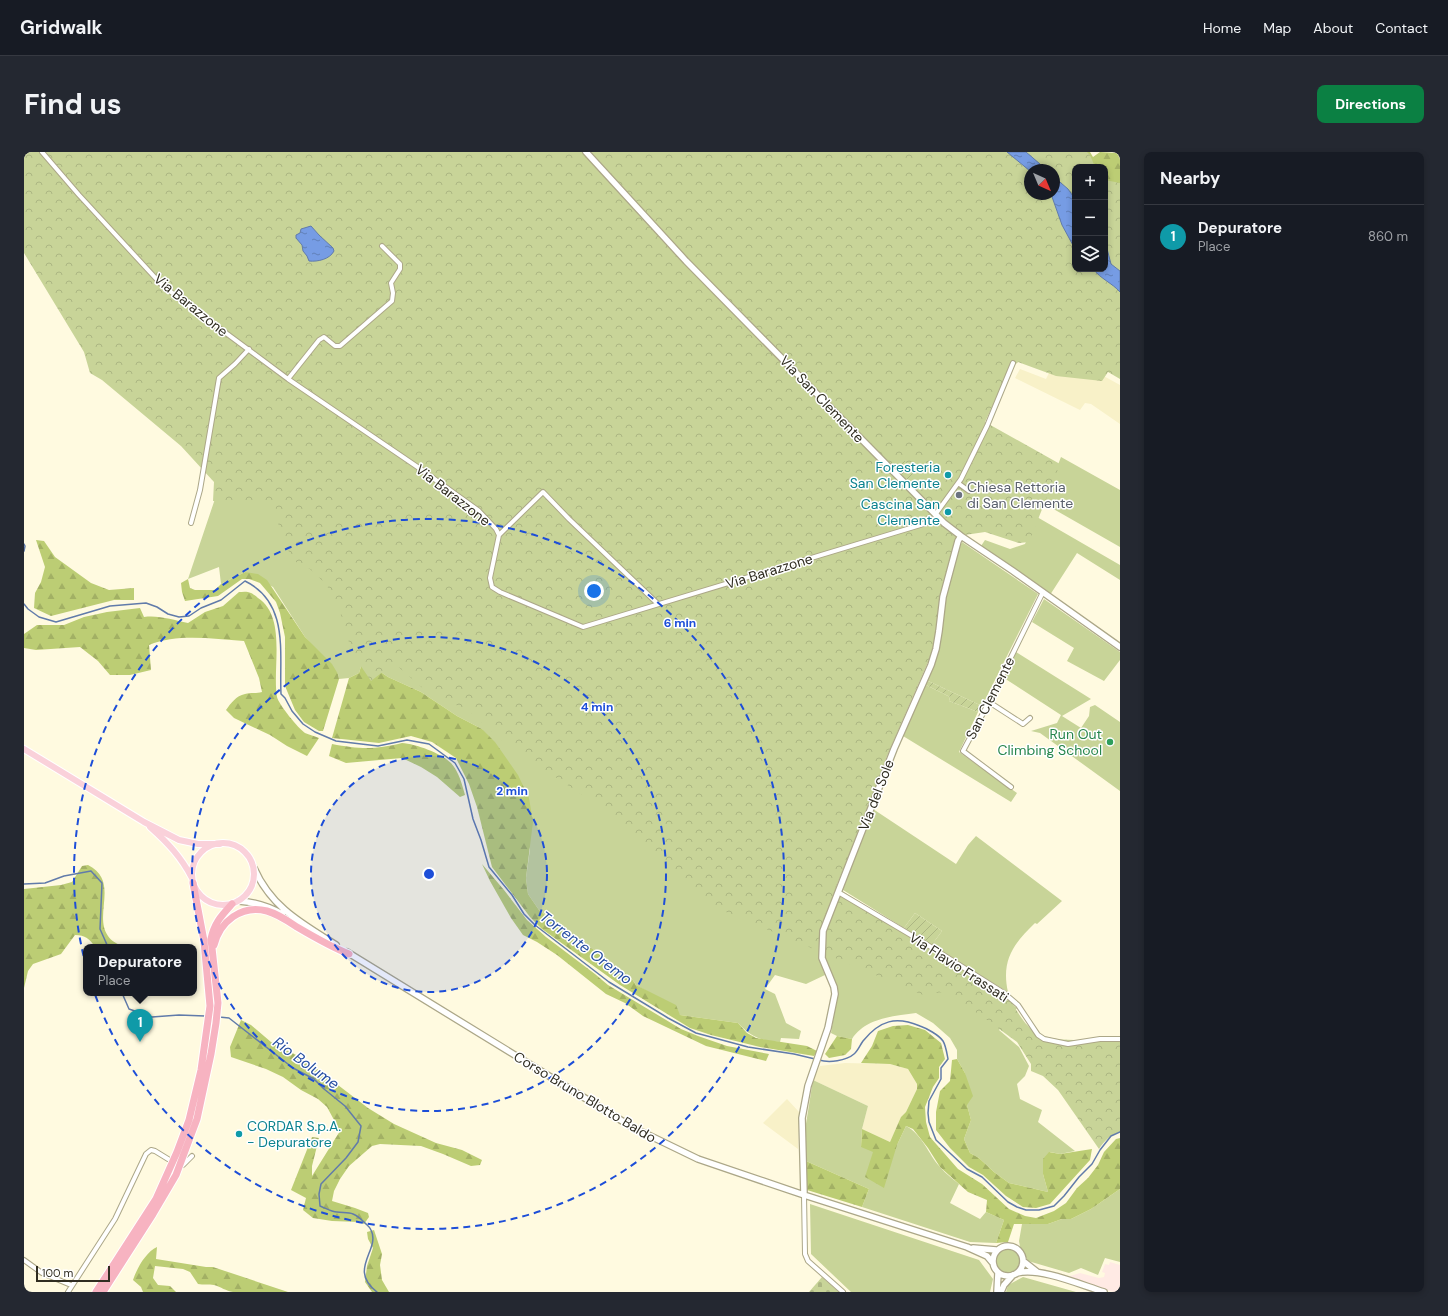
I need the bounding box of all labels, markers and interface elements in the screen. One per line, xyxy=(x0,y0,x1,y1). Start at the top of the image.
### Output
text: Gridwalk xyxy=(20,15,102,40)
text: Home xyxy=(1203,19,1241,37)
text: Map xyxy=(1263,19,1291,37)
text: About xyxy=(1313,19,1353,37)
text: Contact xyxy=(1375,19,1428,37)
button: Directions xyxy=(1317,85,1424,123)
text: Find us xyxy=(24,86,122,123)
north arrow xyxy=(1024,164,1060,200)
map controls xyxy=(1072,164,1108,272)
button: + xyxy=(1072,164,1108,200)
text: Nearby xyxy=(1160,167,1220,189)
button: − xyxy=(1072,200,1108,236)
text: Depuratore xyxy=(1198,218,1282,238)
text: 1 xyxy=(1171,228,1175,245)
text: 860 m xyxy=(1368,228,1408,245)
button: layers xyxy=(1072,236,1108,272)
text: Place xyxy=(1198,238,1230,255)
street label: Via Barazzone xyxy=(150,270,232,340)
street label: Via San Clemente xyxy=(776,352,868,446)
place label: Foresteria San Clemente xyxy=(850,458,940,492)
street label: Via Barazzone xyxy=(412,460,494,530)
marker: Foresteria San Clemente xyxy=(943,470,953,480)
place label: Chiesa Rettoria di San Clemente xyxy=(967,478,1073,512)
marker: Chiesa Rettoria di San Clemente xyxy=(954,490,964,500)
place label: Cascina San Clemente xyxy=(861,495,940,529)
marker: Cascina San Clemente xyxy=(943,507,953,517)
street label: Via Barazzone xyxy=(723,549,815,593)
your location xyxy=(584,581,604,601)
text: 6 min xyxy=(664,615,696,631)
street label: San Clemente xyxy=(961,654,1019,742)
text: 4 min xyxy=(581,699,613,715)
place label: Run Out Climbing School xyxy=(997,725,1102,759)
marker: Run Out Climbing School xyxy=(1105,737,1115,747)
street label: Via del Sole xyxy=(854,757,898,833)
text: 2 min xyxy=(496,783,528,799)
centre of rings xyxy=(422,867,436,881)
water label: Torrente Oremo xyxy=(536,907,636,989)
street label: Via Flavio Frassati xyxy=(906,928,1012,1006)
popup xyxy=(83,944,197,996)
text: Depuratore xyxy=(98,952,182,972)
text: Place xyxy=(98,972,130,989)
pin: 1 xyxy=(127,1009,153,1042)
water label: Rio Bolume xyxy=(269,1032,344,1094)
street label: Corso Bruno Blotto Baldo xyxy=(511,1047,659,1147)
place label: CORDAR S.p.A. - Depuratore xyxy=(247,1117,341,1151)
marker: CORDAR S.p.A. - Depuratore xyxy=(234,1129,244,1139)
scale bar xyxy=(36,1264,110,1283)
text: 100 m xyxy=(42,1266,73,1280)

